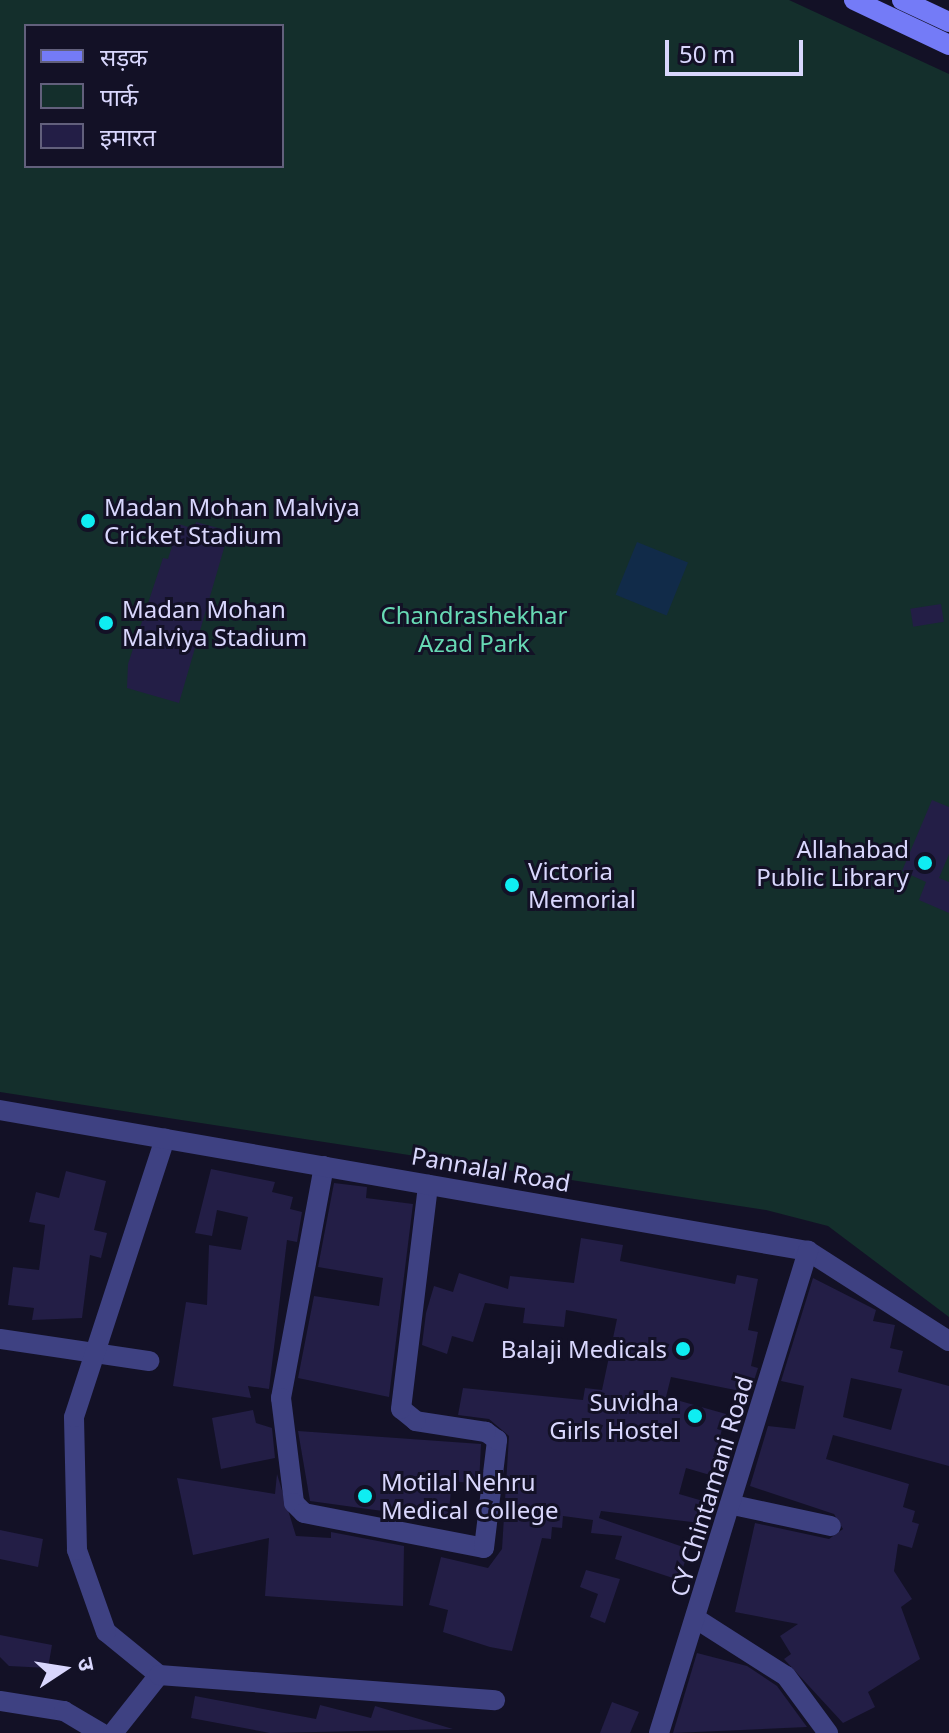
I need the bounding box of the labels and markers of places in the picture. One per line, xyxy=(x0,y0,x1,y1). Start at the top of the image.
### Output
place label: Madan Mohan Malviya Cricket Stadium xyxy=(104,493,360,549)
marker: Madan Mohan Malviya Cricket Stadium xyxy=(79,512,97,530)
place label: Madan Mohan Malviya Stadium xyxy=(122,595,307,651)
marker: Madan Mohan Malviya Stadium xyxy=(97,614,115,632)
place label: Allahabad Public Library xyxy=(756,835,909,891)
marker: Allahabad Public Library xyxy=(916,854,934,872)
place label: Victoria Memorial xyxy=(528,857,636,913)
marker: Victoria Memorial xyxy=(503,876,521,894)
place label: Balaji Medicals xyxy=(501,1335,667,1363)
marker: Balaji Medicals xyxy=(674,1340,692,1358)
place label: Suvidha Girls Hostel xyxy=(549,1388,679,1444)
marker: Suvidha Girls Hostel xyxy=(686,1407,704,1425)
place label: Motilal Nehru Medical College xyxy=(381,1468,559,1524)
marker: Motilal Nehru Medical College xyxy=(356,1487,374,1505)

